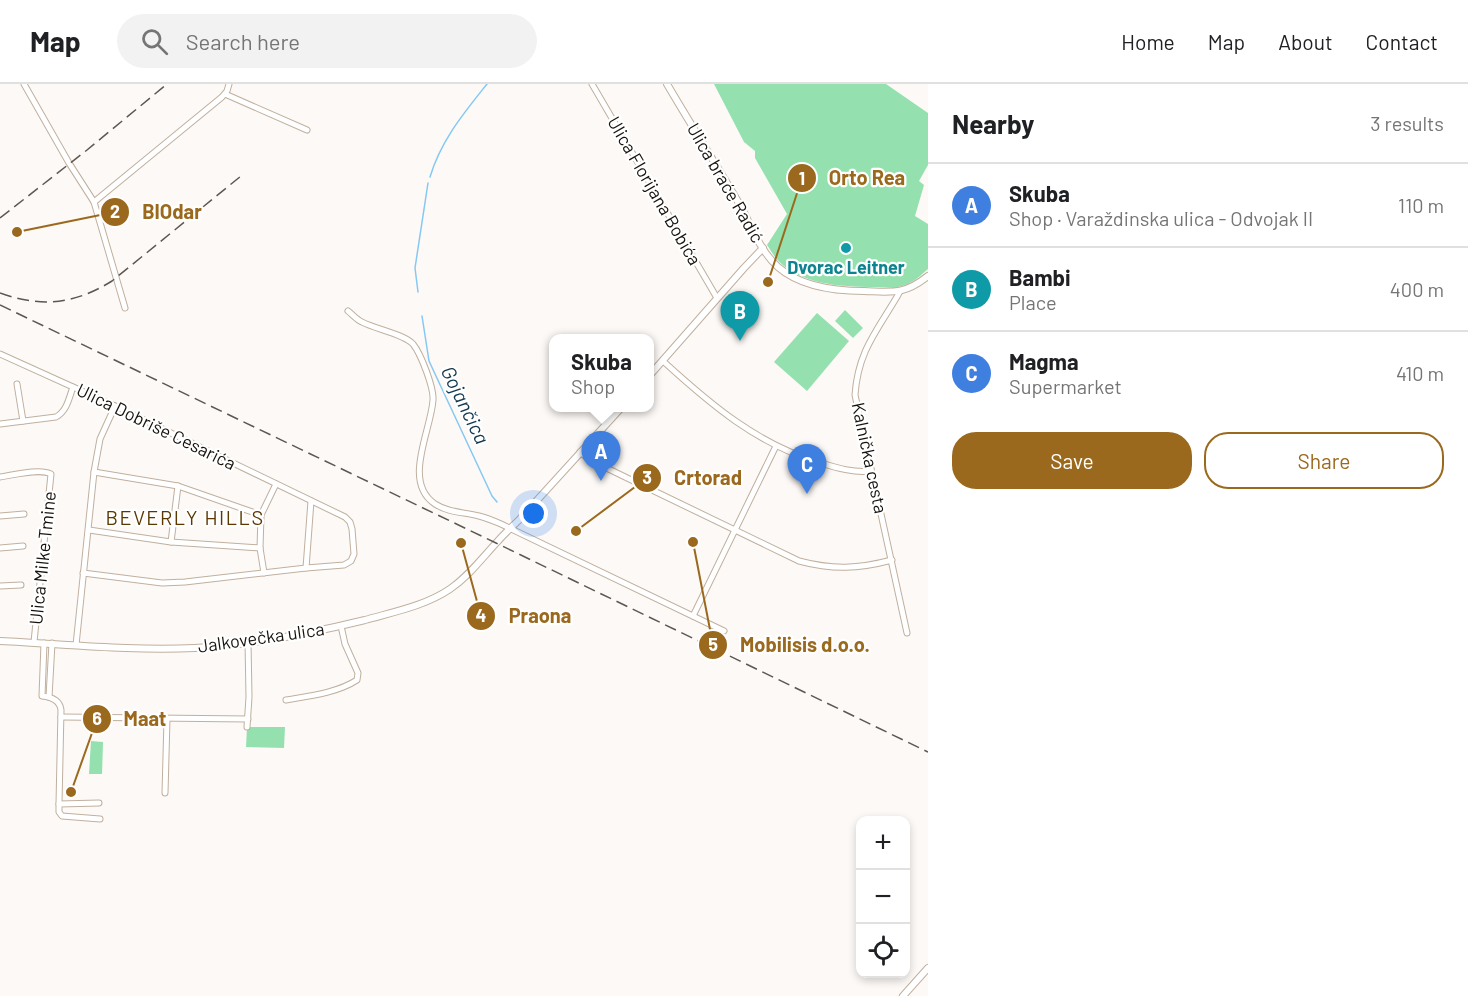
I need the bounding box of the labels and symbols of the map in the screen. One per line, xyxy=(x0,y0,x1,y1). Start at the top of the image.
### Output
street label: Ulica Florijana Bobića xyxy=(603,112,706,269)
street label: Ulica braće Radić xyxy=(683,119,769,246)
callout: Orto Rea xyxy=(787,159,917,197)
text: Orto Rea xyxy=(829,165,905,189)
text: 1 xyxy=(799,167,805,189)
callout: BIOdar xyxy=(100,193,214,231)
text: BIOdar xyxy=(142,199,202,223)
text: 2 xyxy=(110,200,120,222)
marker: Dvorac Leitner xyxy=(839,241,853,255)
place label: Dvorac Leitner xyxy=(787,256,905,278)
pin: B xyxy=(720,292,760,341)
water label: Gojančica xyxy=(437,362,495,447)
street label: Ulica Dobriše Cesarića xyxy=(73,378,240,474)
street label: Kalnička cesta xyxy=(847,400,892,515)
pin: A xyxy=(582,432,620,481)
pin: C xyxy=(788,444,826,494)
callout: Crtorad xyxy=(632,459,754,497)
text: Crtorad xyxy=(674,465,742,489)
text: 3 xyxy=(642,466,652,488)
street label: Ulica Milke Tmine xyxy=(24,490,60,626)
your location xyxy=(519,499,548,528)
district label: BEVERLY HILLS xyxy=(105,505,265,529)
callout: Praona xyxy=(466,597,583,635)
text: Praona xyxy=(509,603,571,627)
text: 4 xyxy=(476,604,487,626)
street label: Jalkovečka ulica xyxy=(196,617,326,657)
callout: Mobilisis d.o.o. xyxy=(698,626,882,664)
text: Mobilisis d.o.o. xyxy=(740,632,870,656)
text: 5 xyxy=(708,633,718,655)
callout: Maat xyxy=(82,700,179,738)
text: Maat xyxy=(124,706,166,730)
text: 6 xyxy=(92,707,102,729)

